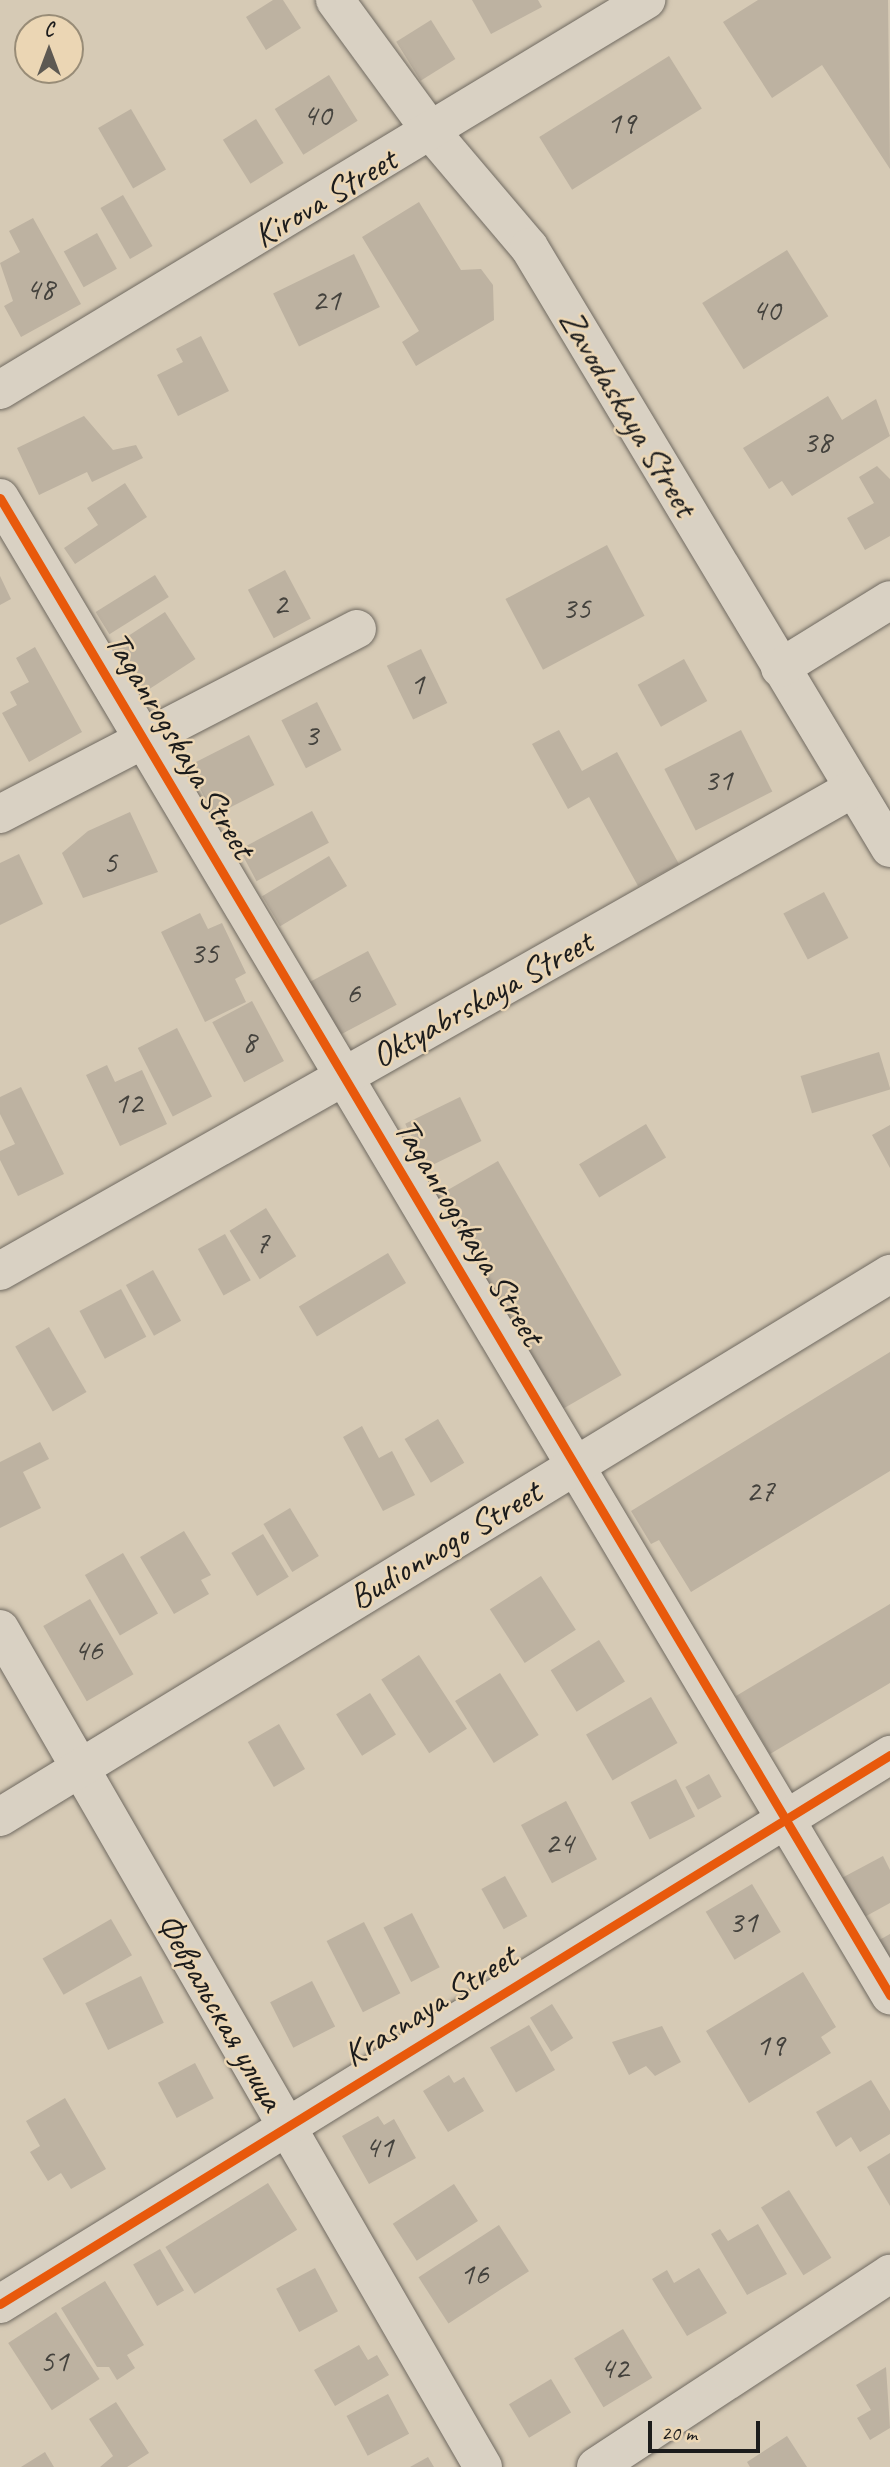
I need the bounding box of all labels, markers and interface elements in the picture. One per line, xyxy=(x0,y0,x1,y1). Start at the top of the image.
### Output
north arrow xyxy=(14,14,84,84)
text: С xyxy=(44,18,54,42)
house number: 40 xyxy=(303,96,331,134)
house number: 19 xyxy=(607,104,635,142)
street label: Kirova Street xyxy=(246,139,404,257)
house number: 48 xyxy=(26,270,54,308)
house number: 21 xyxy=(312,281,340,319)
house number: 40 xyxy=(752,291,780,329)
street label: Zavodaskaya Street xyxy=(550,302,706,524)
house number: 38 xyxy=(803,423,831,461)
house number: 2 xyxy=(273,585,287,623)
house number: 35 xyxy=(562,589,590,627)
street label: Taganrogskaya Street xyxy=(96,624,264,866)
house number: 1 xyxy=(410,665,424,703)
house number: 3 xyxy=(304,716,318,754)
house number: 31 xyxy=(704,761,732,799)
house number: 5 xyxy=(103,843,117,881)
street label: Oktyabrskaya Street xyxy=(364,921,600,1077)
house number: 35 xyxy=(190,934,218,972)
house number: 6 xyxy=(346,974,360,1012)
house number: 8 xyxy=(242,1023,256,1061)
house number: 12 xyxy=(114,1084,142,1122)
street label: Taganrogskaya Street xyxy=(385,1111,553,1353)
house number: 7 xyxy=(255,1224,269,1262)
street label: Budionnogo Street xyxy=(341,1471,549,1619)
house number: 27 xyxy=(746,1472,774,1510)
house number: 46 xyxy=(74,1631,102,1669)
house number: 24 xyxy=(545,1824,573,1862)
house number: 31 xyxy=(729,1903,757,1941)
street label: Февральская улица xyxy=(146,1905,294,2119)
street label: Krasnaya Street xyxy=(335,1936,525,2076)
house number: 19 xyxy=(756,2026,784,2064)
house number: 41 xyxy=(365,2128,393,2166)
house number: 16 xyxy=(460,2255,488,2293)
house number: 51 xyxy=(40,2342,68,2380)
house number: 42 xyxy=(600,2349,628,2387)
scale bar xyxy=(652,2408,764,2452)
text: 20 m xyxy=(661,2420,697,2446)

